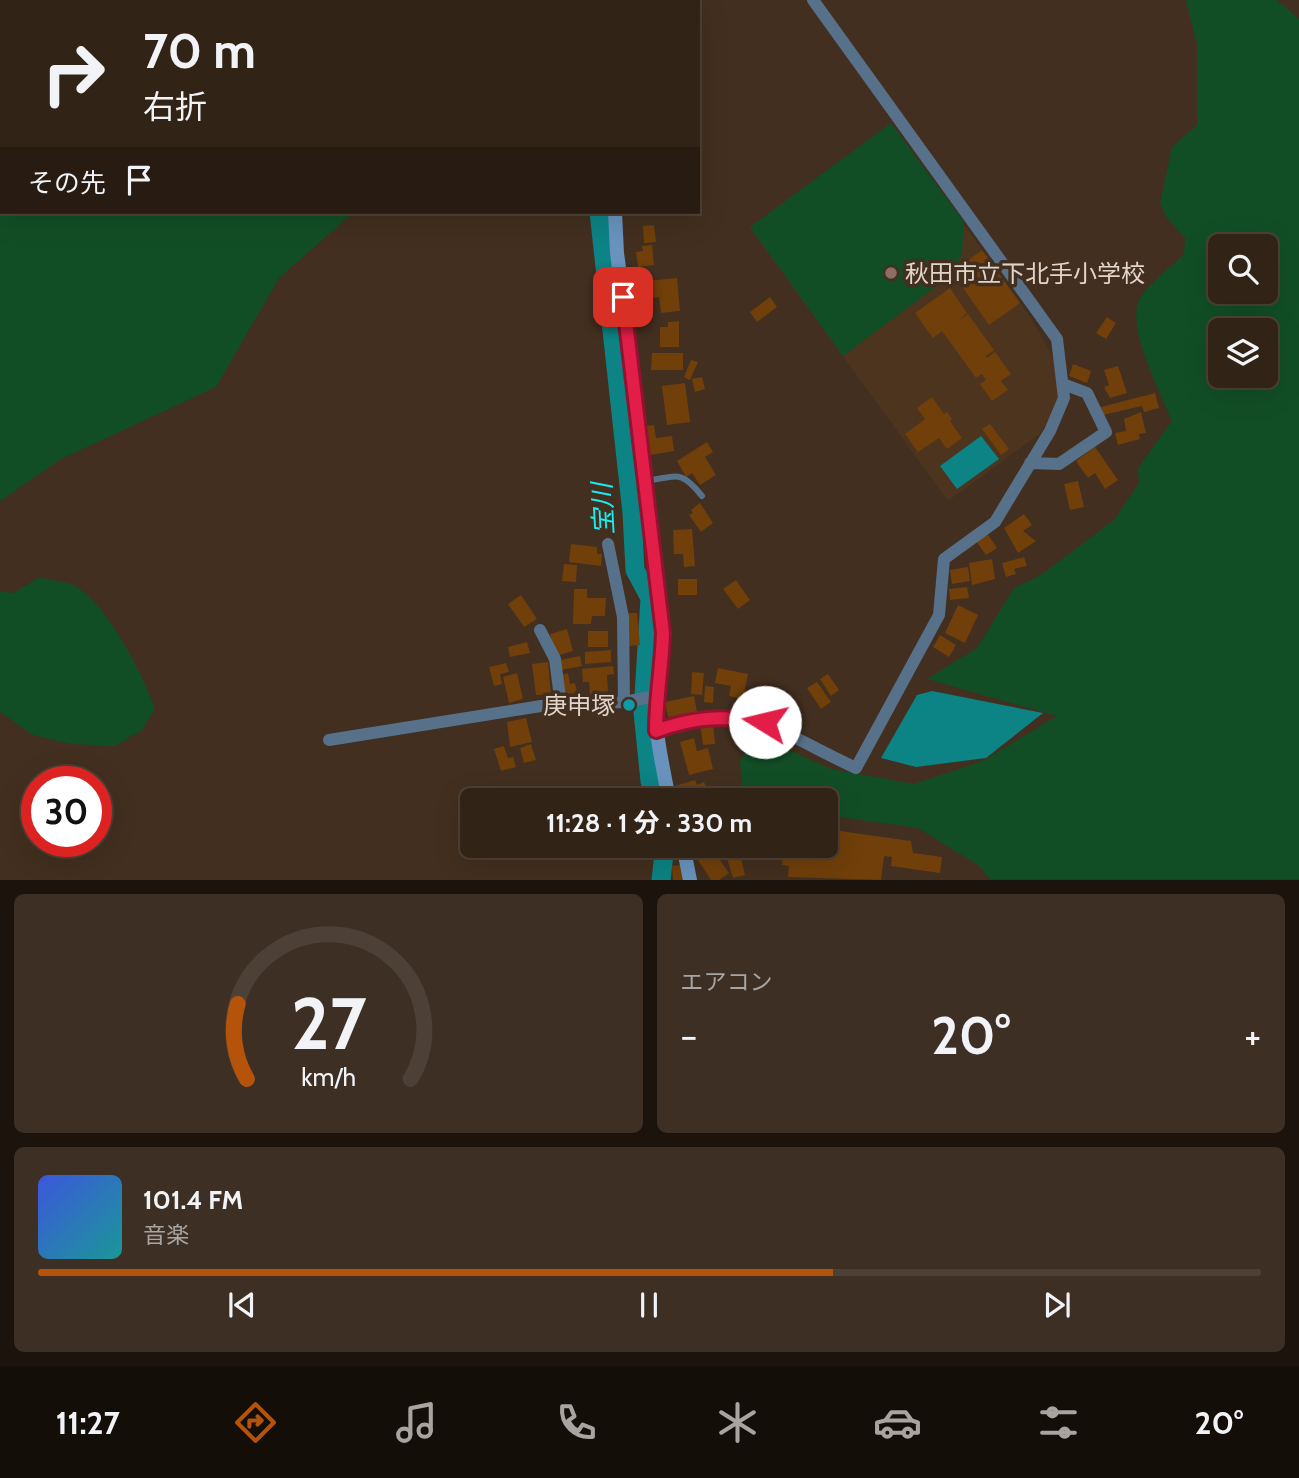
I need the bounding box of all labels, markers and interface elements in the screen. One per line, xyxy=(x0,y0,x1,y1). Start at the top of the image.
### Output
text: 70 m xyxy=(143,21,256,80)
icon: right xyxy=(28,28,119,119)
text: 右折 xyxy=(143,87,207,126)
icon: arrive xyxy=(120,161,158,199)
text: その先 xyxy=(28,167,106,199)
map controls xyxy=(1208,234,1278,388)
button: search xyxy=(1208,234,1278,304)
place label: 秋田市立下北手小学校 xyxy=(905,259,1145,288)
marker: 秋田市立下北手小学校 xyxy=(883,265,899,281)
pin xyxy=(593,267,653,327)
icon: arrive xyxy=(604,278,642,316)
button: layers xyxy=(1208,318,1278,388)
water label: 宝川 xyxy=(586,479,620,536)
position arrow xyxy=(728,685,802,759)
place label: 庚申塚 xyxy=(543,691,615,720)
marker: 庚申塚 xyxy=(621,697,637,713)
speed limit sign: 30 xyxy=(21,766,112,857)
text: 11:28 · 1 分 · 330 m xyxy=(546,807,752,839)
text: エアコン xyxy=(681,968,773,996)
text: 27 xyxy=(290,980,366,1068)
text: 20° xyxy=(931,1004,1010,1067)
text: − xyxy=(681,1012,697,1059)
text: + xyxy=(1244,1012,1261,1059)
text: km/h xyxy=(301,1062,356,1092)
text: 101.4 FM xyxy=(143,1184,243,1216)
text: 音楽 xyxy=(143,1221,189,1249)
icon: previous xyxy=(223,1286,261,1324)
icon: pause xyxy=(630,1286,668,1324)
icon: next xyxy=(1038,1286,1076,1324)
icon: directions xyxy=(231,1398,280,1447)
icon: music xyxy=(392,1398,441,1447)
icon: phone xyxy=(552,1398,601,1447)
icon: climate xyxy=(713,1398,762,1447)
icon: car xyxy=(873,1398,922,1447)
icon: filters xyxy=(1034,1398,1083,1447)
text: 11:27 xyxy=(56,1403,120,1442)
text: 20° xyxy=(1194,1403,1243,1442)

